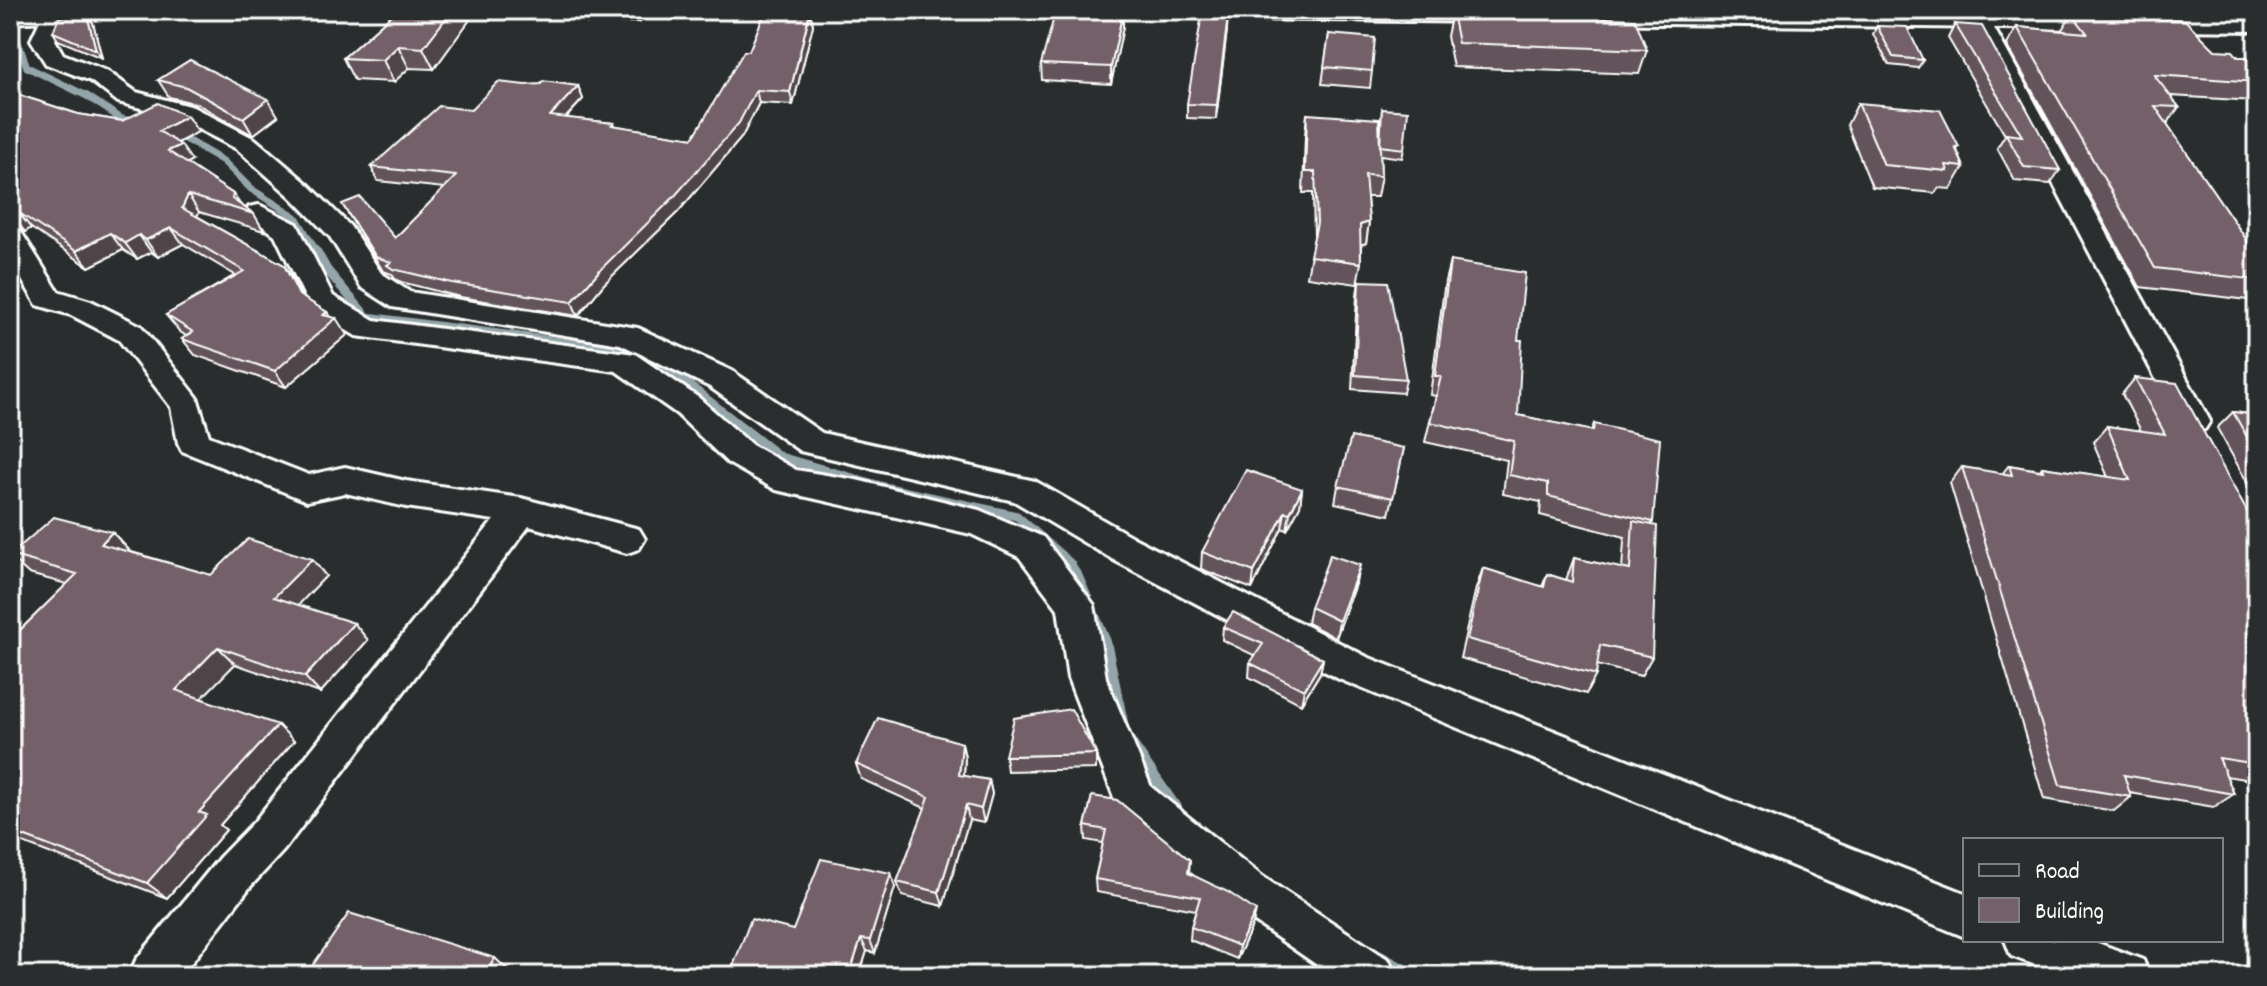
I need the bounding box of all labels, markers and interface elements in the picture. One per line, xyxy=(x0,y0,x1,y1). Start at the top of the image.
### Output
legend xyxy=(1963,838,2223,942)
text: Road xyxy=(2035,856,2080,890)
text: Building xyxy=(2035,896,2104,930)

